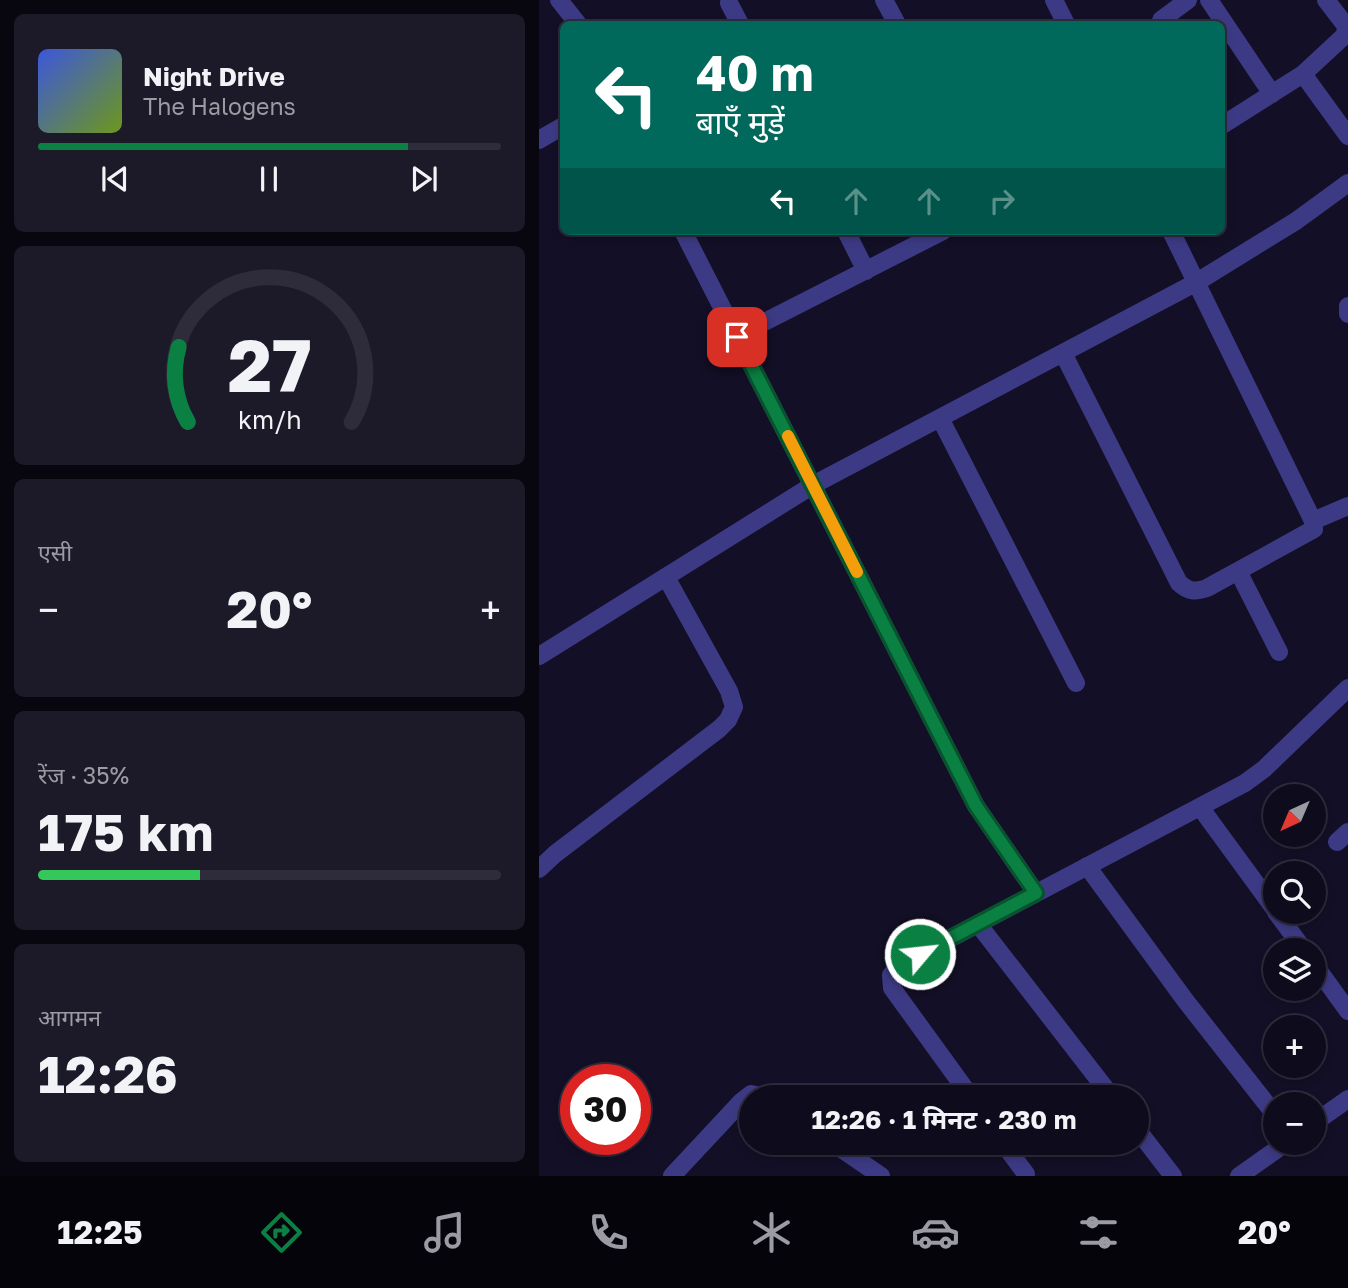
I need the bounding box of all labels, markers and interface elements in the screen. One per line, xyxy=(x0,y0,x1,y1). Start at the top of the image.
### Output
text: 40 m xyxy=(696,43,814,102)
icon: left xyxy=(581,49,672,140)
text: Night Drive xyxy=(143,61,285,92)
text: The Halogens xyxy=(143,92,296,120)
text: बाएँ मुड़ें xyxy=(696,103,785,141)
icon: previous xyxy=(96,160,134,198)
icon: pause xyxy=(250,160,288,198)
icon: next xyxy=(405,160,443,198)
icon: left xyxy=(764,182,802,220)
icon: ahead xyxy=(837,182,875,220)
icon: ahead xyxy=(910,182,948,220)
icon: right xyxy=(983,182,1021,220)
pin xyxy=(707,307,767,367)
icon: arrive xyxy=(718,318,756,356)
text: 27 xyxy=(227,321,312,408)
text: km/h xyxy=(238,403,301,434)
text: एसी xyxy=(38,538,72,566)
text: 20° xyxy=(227,577,312,639)
text: − xyxy=(38,587,59,632)
text: + xyxy=(480,587,501,632)
text: रेंज · 35% xyxy=(38,761,129,789)
north arrow xyxy=(1263,784,1327,847)
map controls xyxy=(1263,784,1326,1155)
text: 175 km xyxy=(38,800,214,862)
button: search xyxy=(1263,861,1326,924)
position arrow xyxy=(883,917,957,991)
button: layers xyxy=(1263,938,1326,1001)
text: आगमन xyxy=(38,1003,101,1031)
button: + xyxy=(1263,1015,1326,1078)
text: 12:26 xyxy=(38,1042,178,1104)
speed limit sign: 30 xyxy=(560,1064,651,1155)
button: − xyxy=(1263,1092,1326,1155)
text: 12:26 · 1 मिनट · 230 m xyxy=(812,1104,1076,1135)
icon: directions xyxy=(257,1208,306,1257)
icon: music xyxy=(420,1208,469,1257)
icon: phone xyxy=(584,1208,633,1257)
icon: climate xyxy=(747,1208,796,1257)
icon: car xyxy=(911,1208,960,1257)
icon: filters xyxy=(1074,1208,1123,1257)
text: 12:25 xyxy=(57,1213,143,1251)
text: 20° xyxy=(1238,1213,1291,1251)

